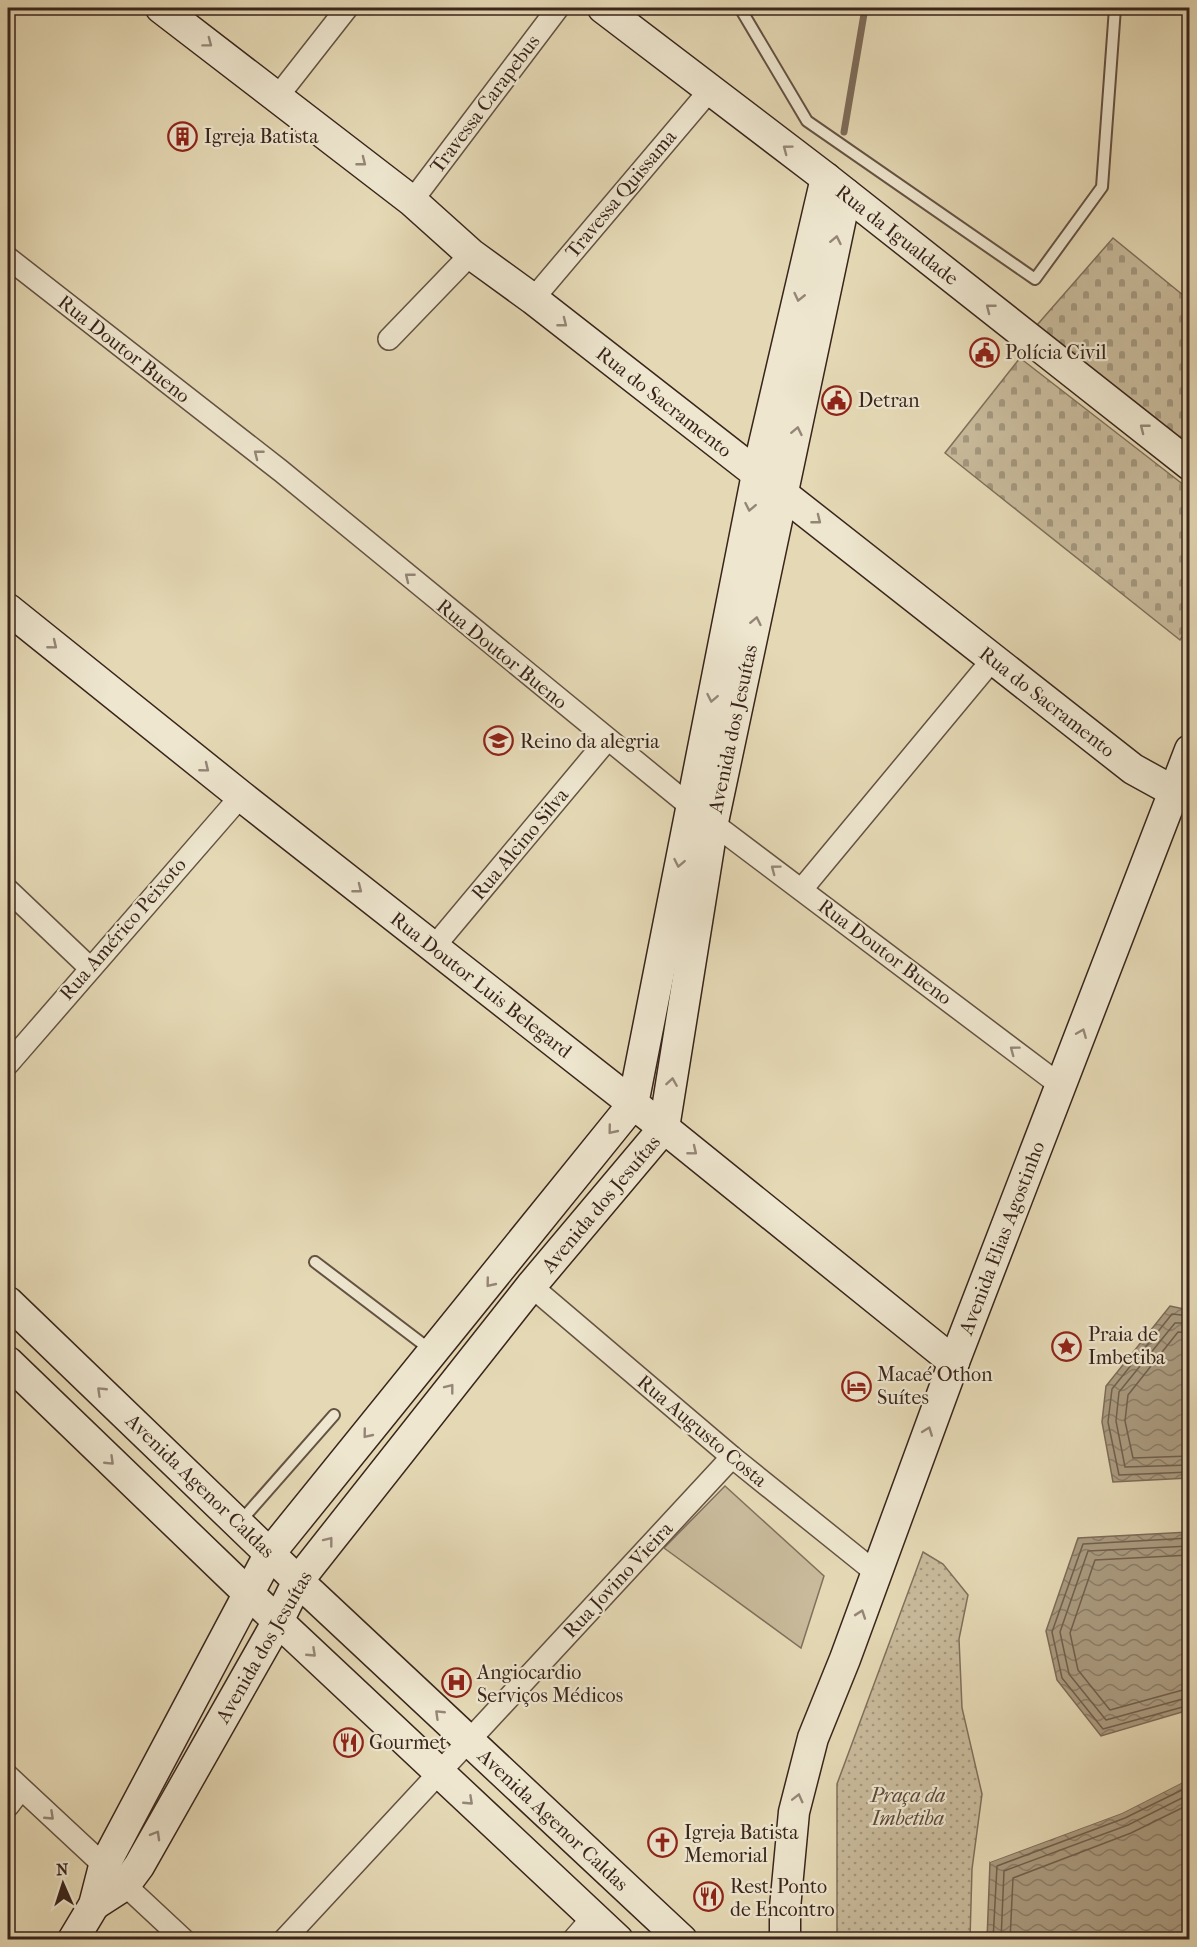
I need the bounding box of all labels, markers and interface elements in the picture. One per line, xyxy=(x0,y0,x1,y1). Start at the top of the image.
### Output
street label: Travessa Carapebus xyxy=(425,30,545,178)
one-way arrow xyxy=(201,35,212,46)
building icon: Igreja Batista xyxy=(167,120,199,152)
place label: Igreja Batista xyxy=(204,125,319,148)
street label: Travessa Quissama xyxy=(561,125,682,263)
one-way arrow xyxy=(783,145,794,156)
one-way arrow xyxy=(355,155,366,166)
street label: Rua da Igualdade xyxy=(831,180,963,290)
one-way arrow xyxy=(829,235,842,245)
street label: Rua Doutor Bueno xyxy=(53,290,195,408)
one-way arrow xyxy=(793,291,806,301)
one-way arrow xyxy=(986,305,997,316)
one-way arrow xyxy=(557,316,568,327)
public building icon: Polícia Civil xyxy=(968,336,1000,368)
place label: Polícia Civil xyxy=(1005,341,1107,364)
street label: Rua do Sacramento xyxy=(592,342,736,462)
public building icon: Detran xyxy=(821,384,853,416)
place label: Detran xyxy=(858,389,920,412)
one-way arrow xyxy=(1139,425,1150,436)
one-way arrow xyxy=(789,426,802,436)
one-way arrow xyxy=(254,450,265,461)
one-way arrow xyxy=(744,502,757,512)
one-way arrow xyxy=(810,512,821,523)
one-way arrow xyxy=(405,573,416,584)
street label: Rua Doutor Bueno xyxy=(432,594,572,714)
one-way arrow xyxy=(749,617,762,627)
one-way arrow xyxy=(46,638,57,649)
street label: Rua do Sacramento xyxy=(975,642,1119,762)
street label: Avenida dos Jesuítas xyxy=(704,643,762,816)
one-way arrow xyxy=(706,693,719,703)
school or university icon: Reino da alegria xyxy=(483,725,515,757)
place label: Reino da alegria xyxy=(520,730,660,753)
one-way arrow xyxy=(198,760,209,771)
street label: Rua Alcino Silva xyxy=(467,783,574,904)
street label: Rua Américo Peixoto xyxy=(55,853,191,1005)
one-way arrow xyxy=(673,858,686,868)
one-way arrow xyxy=(770,865,781,876)
one-way arrow xyxy=(351,881,362,892)
street label: Rua Doutor Bueno xyxy=(814,894,956,1010)
street label: Rua Doutor Luis Belegard xyxy=(386,907,577,1064)
one-way arrow xyxy=(1074,1029,1087,1039)
one-way arrow xyxy=(1009,1046,1020,1057)
one-way arrow xyxy=(665,1077,678,1087)
one-way arrow xyxy=(608,1124,619,1135)
street label: Avenida dos Jesuítas xyxy=(536,1131,665,1278)
street label: Avenida Elias Agostinho xyxy=(954,1138,1050,1339)
one-way arrow xyxy=(686,1144,697,1155)
one-way arrow xyxy=(486,1276,497,1287)
place label: Praia de Imbetiba xyxy=(1088,1323,1166,1369)
place icon: Praia de Imbetiba xyxy=(1051,1330,1083,1362)
place label: Macaé Othon Suítes xyxy=(877,1363,993,1409)
street label: Rua Augusto Costa xyxy=(633,1370,772,1492)
hotel icon: Macaé Othon Suítes xyxy=(840,1370,872,1402)
one-way arrow xyxy=(443,1384,454,1395)
one-way arrow xyxy=(97,1387,108,1398)
street label: Avenida Agenor Caldas xyxy=(120,1408,279,1563)
one-way arrow xyxy=(921,1426,934,1437)
one-way arrow xyxy=(363,1427,374,1438)
one-way arrow xyxy=(103,1453,114,1464)
street label: Rua Jovino Vieira xyxy=(558,1517,678,1643)
one-way arrow xyxy=(322,1537,333,1548)
street label: Avenida dos Jesuítas xyxy=(211,1567,317,1728)
one-way arrow xyxy=(853,1609,866,1620)
one-way arrow xyxy=(305,1646,316,1657)
place label: Angiocardio Serviços Médicos xyxy=(476,1661,623,1707)
hospital icon: Angiocardio Serviços Médicos xyxy=(440,1667,472,1699)
one-way arrow xyxy=(435,1710,446,1721)
restaurant icon: Gourmet xyxy=(332,1726,364,1758)
place label: Gourmet xyxy=(369,1731,447,1754)
street label: Avenida Agenor Caldas xyxy=(472,1744,633,1896)
park label: Praça da Imbetiba xyxy=(869,1784,946,1830)
one-way arrow xyxy=(791,1793,803,1804)
one-way arrow xyxy=(463,1794,473,1805)
one-way arrow xyxy=(44,1809,54,1820)
place label: Igreja Batista Memorial xyxy=(684,1821,799,1867)
church icon: Igreja Batista Memorial xyxy=(647,1827,679,1859)
one-way arrow xyxy=(149,1831,160,1841)
north arrow xyxy=(33,1854,93,1914)
text: N xyxy=(56,1860,70,1879)
place label: Rest. Ponto de Encontro xyxy=(730,1875,835,1921)
restaurant icon: Rest. Ponto de Encontro xyxy=(693,1881,725,1913)

